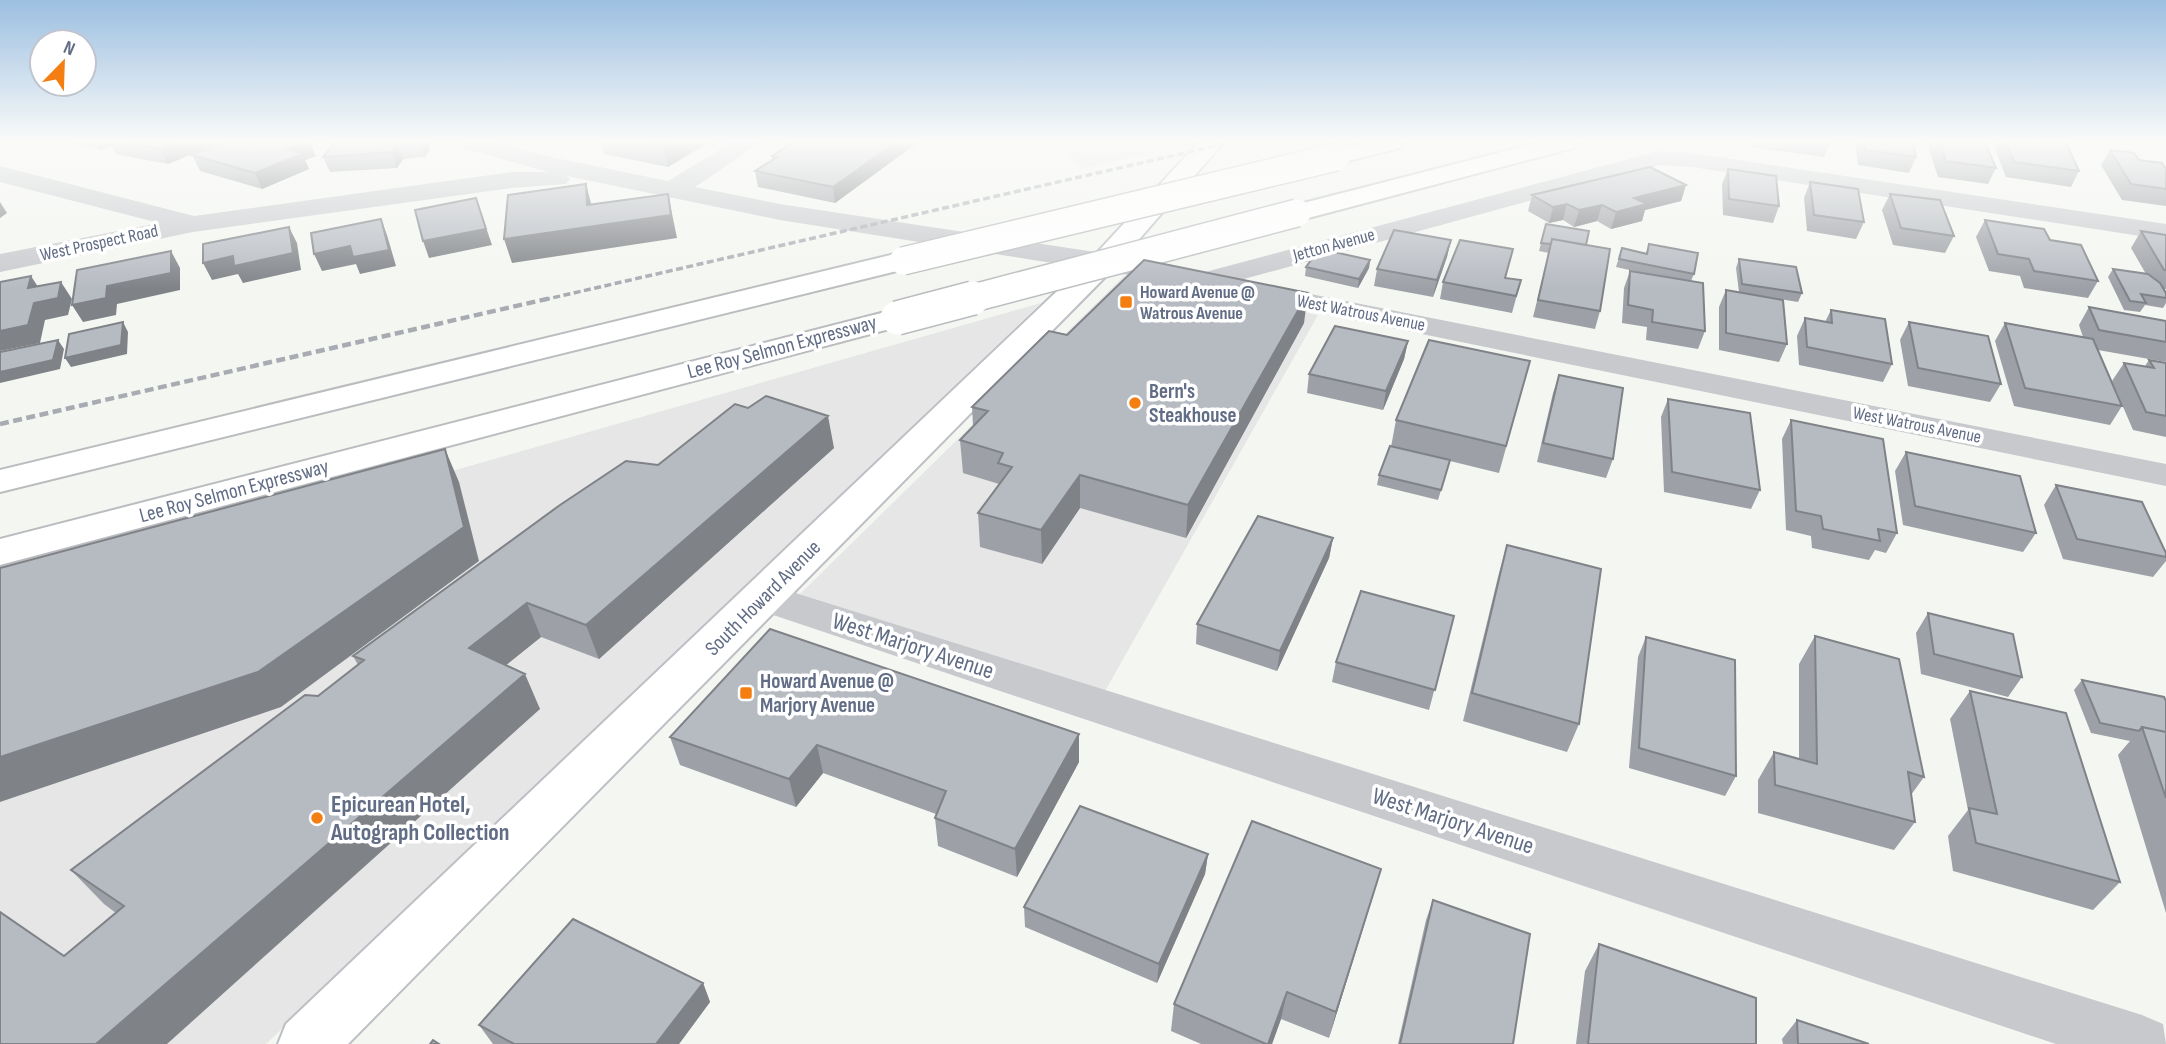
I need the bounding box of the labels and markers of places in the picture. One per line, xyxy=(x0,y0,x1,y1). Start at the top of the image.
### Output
place label: Howard Avenue @ Watrous Avenue xyxy=(1140,282,1255,324)
marker: Howard Avenue @ Watrous Avenue xyxy=(1118,294,1134,310)
place label: Bern's Steakhouse xyxy=(1149,379,1236,428)
marker: Bern's Steakhouse xyxy=(1127,395,1143,411)
place label: Howard Avenue @ Marjory Avenue xyxy=(760,669,894,718)
marker: Howard Avenue @ Marjory Avenue xyxy=(738,685,754,701)
place label: Epicurean Hotel, Autograph Collection xyxy=(330,790,509,847)
marker: Epicurean Hotel, Autograph Collection xyxy=(309,810,325,826)

